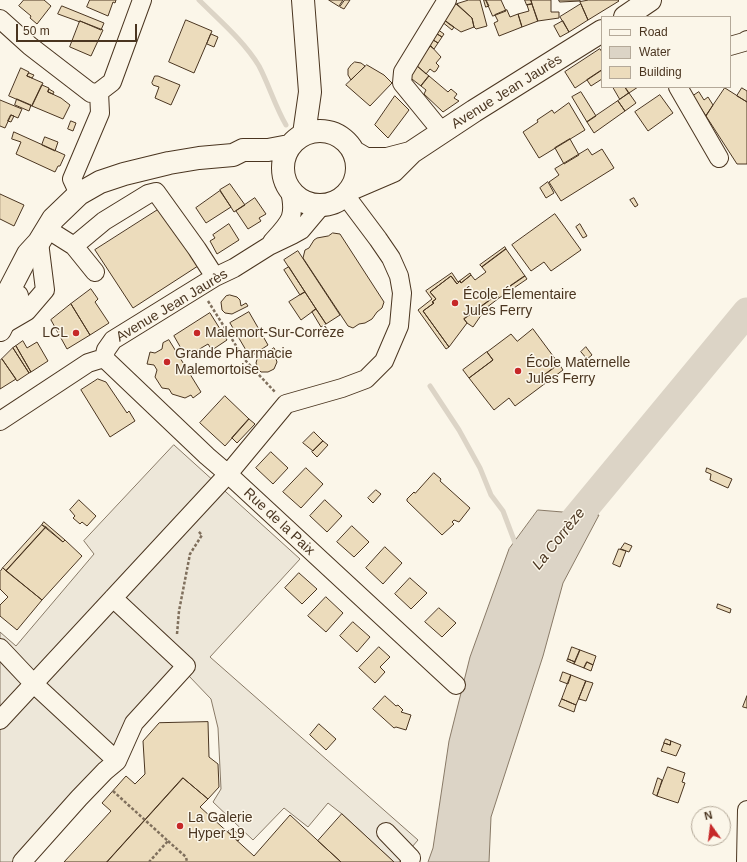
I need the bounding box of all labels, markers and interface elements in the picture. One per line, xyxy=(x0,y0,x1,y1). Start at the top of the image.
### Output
scale bar xyxy=(18,16,139,42)
legend xyxy=(601,16,731,88)
text: 50 m xyxy=(23,24,50,38)
text: Road xyxy=(639,25,668,39)
text: Water xyxy=(639,45,671,59)
street label: Avenue Jean Jaurès xyxy=(449,51,565,133)
text: Building xyxy=(639,65,682,79)
street label: Avenue Jean Jaurès xyxy=(113,266,231,346)
place label: École Élementaire Jules Ferry xyxy=(463,287,577,320)
marker: École Élementaire Jules Ferry xyxy=(450,298,460,308)
place label: LCL xyxy=(42,325,68,341)
place label: Malemort-Sur-Corrèze xyxy=(205,325,344,341)
marker: LCL xyxy=(71,328,81,338)
marker: Malemort-Sur-Corrèze xyxy=(192,328,202,338)
place label: Grande Pharmacie Malemortoise xyxy=(175,346,293,378)
place label: École Maternelle Jules Ferry xyxy=(526,355,630,388)
marker: Grande Pharmacie Malemortoise xyxy=(162,357,172,367)
marker: École Maternelle Jules Ferry xyxy=(513,366,523,376)
street label: Rue de la Paix xyxy=(240,485,318,559)
water label: La Corrèze xyxy=(529,505,589,573)
north arrow xyxy=(691,806,731,846)
text: N xyxy=(703,809,714,822)
place label: La Galerie Hyper 19 xyxy=(188,810,253,842)
marker: La Galerie Hyper 19 xyxy=(175,821,185,831)

